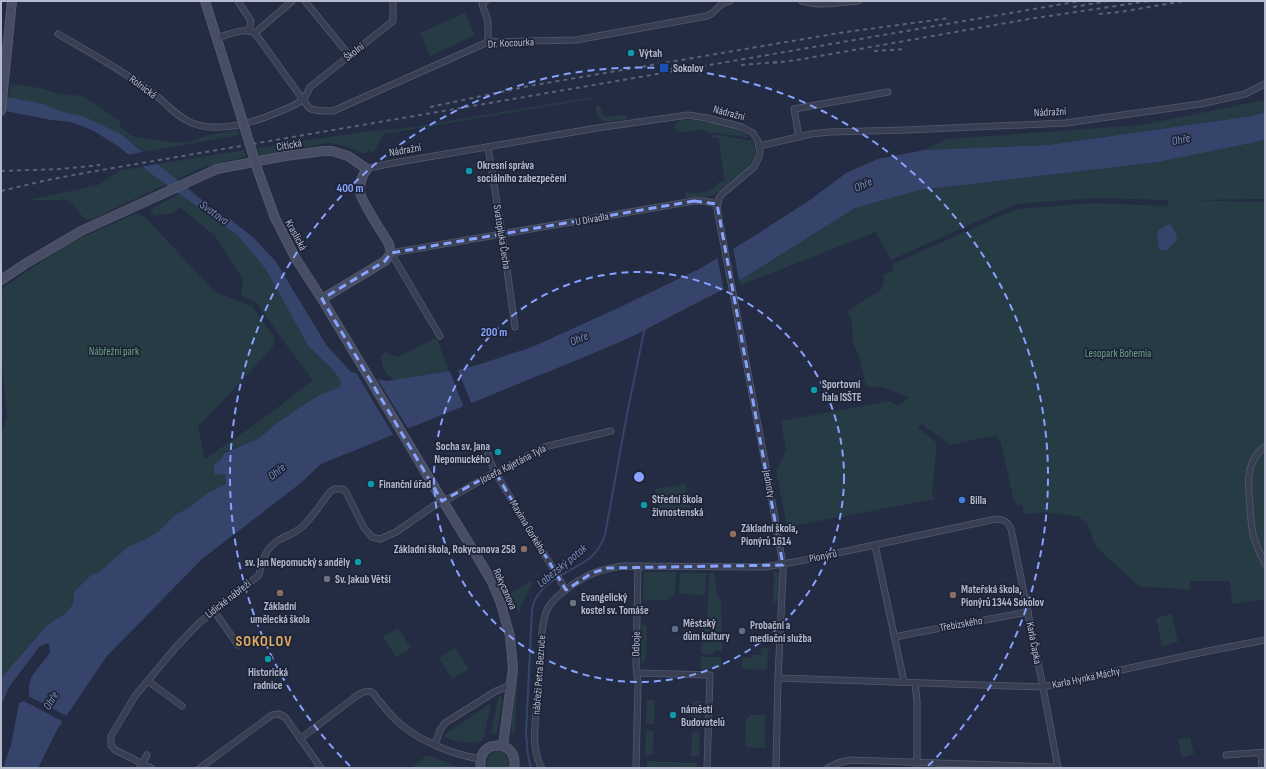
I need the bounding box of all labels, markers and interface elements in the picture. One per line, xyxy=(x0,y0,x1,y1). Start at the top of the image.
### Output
street label: Dr. Kocourka xyxy=(488,35,534,51)
street label: Školní xyxy=(341,39,367,64)
place label: Výtah xyxy=(639,47,662,60)
marker: Výtah xyxy=(626,48,636,58)
marker: Sokolov xyxy=(658,62,670,74)
place label: Sokolov xyxy=(673,62,704,75)
street label: Rolnická xyxy=(127,72,159,102)
street label: Nádražní xyxy=(712,103,747,124)
street label: Nádražní xyxy=(1034,105,1067,119)
water label: Ohře xyxy=(1170,131,1192,149)
street label: Citická xyxy=(275,137,303,153)
street label: Nádražní xyxy=(388,141,423,159)
place label: Okresní správa sociálního zabezpečení xyxy=(477,159,567,185)
marker: Okresní správa sociálního zabezpečení xyxy=(464,166,474,176)
water label: Ohře xyxy=(851,174,875,196)
text: 400 m xyxy=(337,181,363,196)
water label: Svatava xyxy=(197,198,231,229)
street label: Svatopluka Čecha xyxy=(490,204,515,270)
street label: U Divadla xyxy=(574,210,610,228)
street label: Kraslická xyxy=(282,217,310,253)
text: 200 m xyxy=(481,325,507,340)
water label: Ohře xyxy=(568,328,591,349)
park label: Nábřežní park xyxy=(89,345,140,358)
park label: Lesopark Bohemia xyxy=(1085,347,1151,360)
place label: Sportovní hala ISŠTE xyxy=(822,378,862,404)
marker: Sportovní hala ISŠTE xyxy=(809,385,819,395)
place label: Socha sv. Jana Nepomuckého xyxy=(434,440,490,466)
street label: Josefa Kajetána Tyla xyxy=(477,442,548,487)
marker: Socha sv. Jana Nepomuckého xyxy=(493,447,503,457)
water label: Ohře xyxy=(265,460,289,484)
street label: Jednoty xyxy=(760,468,778,500)
centre of rings xyxy=(632,470,646,484)
place label: Finanční úřad xyxy=(379,478,431,491)
marker: Finanční úřad xyxy=(366,479,376,489)
place label: Střední škola živnostenská xyxy=(652,493,704,519)
place label: Billa xyxy=(970,494,987,507)
marker: Billa xyxy=(957,495,967,505)
street label: Maxima Gorkého xyxy=(507,498,549,557)
marker: Střední škola živnostenská xyxy=(639,500,649,510)
place label: Základní škola, Pionýrů 1614 xyxy=(741,522,798,548)
marker: Základní škola, Pionýrů 1614 xyxy=(728,529,738,539)
water label: Lobezský potok xyxy=(534,541,591,591)
place label: Základní škola, Rokycanova 258 xyxy=(394,543,516,556)
marker: Základní škola, Rokycanova 258 xyxy=(519,544,529,554)
street label: Pionýrů xyxy=(808,547,838,565)
place label: sv. Jan Nepomucký s anděly xyxy=(245,556,350,569)
marker: sv. Jan Nepomucký s anděly xyxy=(353,557,363,567)
street label: Rokycanova xyxy=(490,566,520,612)
place label: Sv. Jakub Větší xyxy=(335,573,391,586)
marker: Sv. Jakub Větší xyxy=(322,574,332,584)
street label: Lidické nábřeží xyxy=(203,577,254,621)
place label: Mateřská škola, Pionýrů 1344 Sokolov xyxy=(961,583,1045,609)
marker: Základní umělecká škola xyxy=(275,588,285,598)
marker: Mateřská škola, Pionýrů 1344 Sokolov xyxy=(948,590,958,600)
place label: Evangelický kostel sv. Tomáše xyxy=(581,591,649,617)
marker: Evangelický kostel sv. Tomáše xyxy=(568,598,578,608)
place label: Základní umělecká škola xyxy=(250,600,310,626)
street label: Třebízského xyxy=(939,614,984,634)
place label: Městský dům kultury xyxy=(683,617,730,643)
place label: Probační a mediační služba xyxy=(750,619,812,645)
street label: Karla Čapka xyxy=(1024,621,1045,665)
marker: Městský dům kultury xyxy=(670,624,680,634)
marker: Probační a mediační služba xyxy=(737,626,747,636)
street label: Odboje xyxy=(629,631,643,657)
district label: SOKOLOV xyxy=(235,632,293,651)
street label: nábřeží Petra Bezruče xyxy=(530,635,548,715)
marker: Historická radnice xyxy=(263,654,273,664)
street label: Karla Hynka Máchy xyxy=(1051,664,1122,692)
place label: Historická radnice xyxy=(248,666,289,692)
water label: Ohře xyxy=(40,689,62,713)
place label: náměstí Budovatelů xyxy=(681,703,725,729)
marker: náměstí Budovatelů xyxy=(668,710,678,720)

